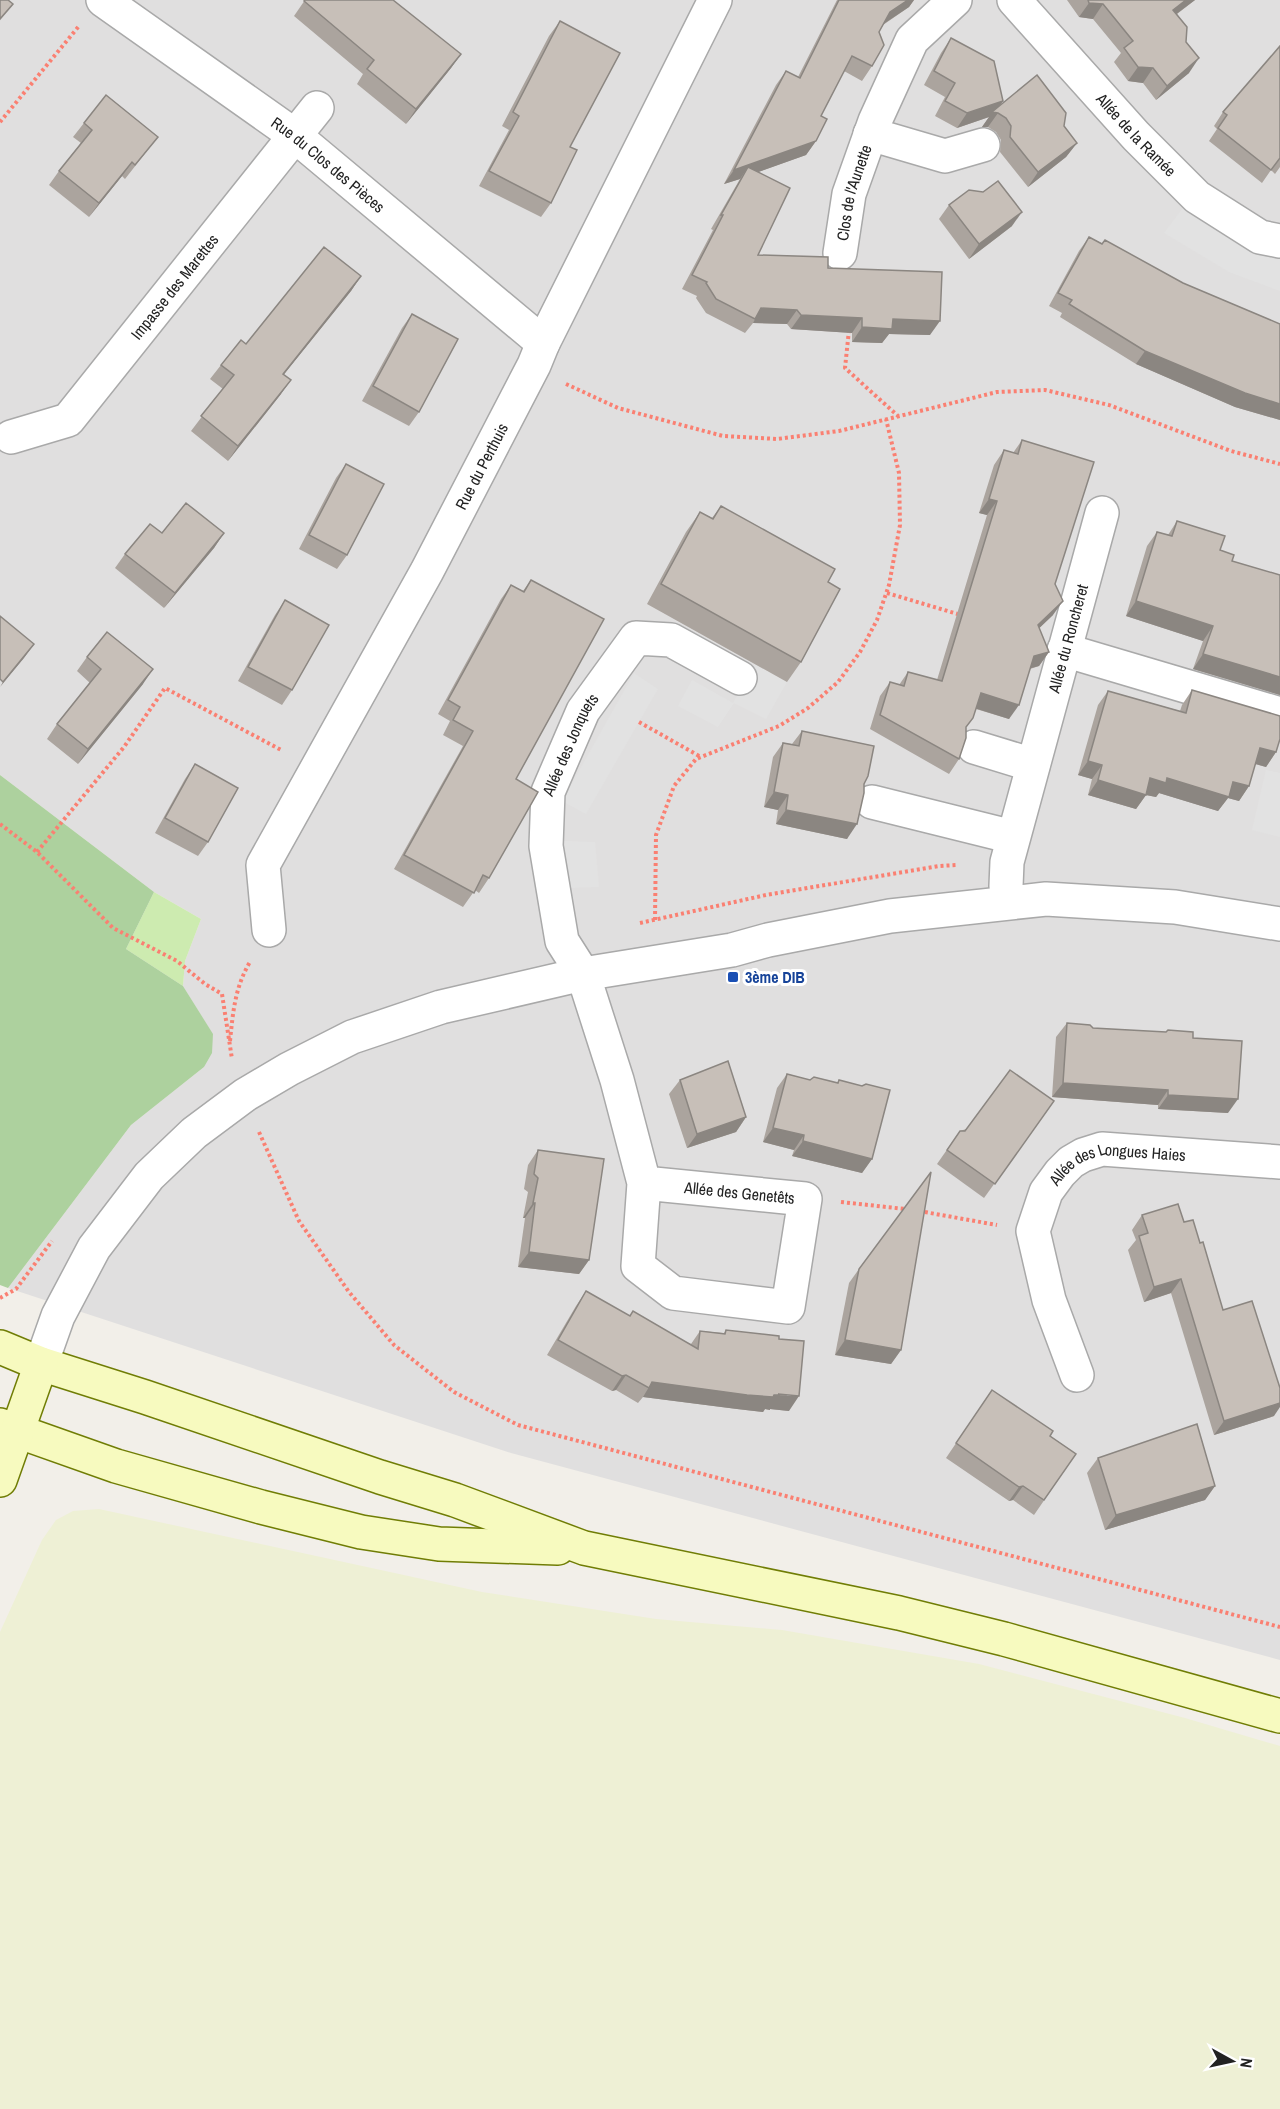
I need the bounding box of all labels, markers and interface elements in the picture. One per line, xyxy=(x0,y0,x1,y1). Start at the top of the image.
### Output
street label: Allée de la Ramée xyxy=(1091,87,1181,181)
street label: Rue du Clos des Pièces xyxy=(267,111,390,218)
street label: Clos de l'Aunette xyxy=(831,142,877,242)
street label: Impasse des Marettes xyxy=(125,229,223,344)
street label: Rue du Perthuis xyxy=(450,419,513,513)
street label: Allée du Roncheret xyxy=(1042,581,1093,696)
street label: Allée des Jonquets xyxy=(536,689,603,800)
place label: 3ème DIB xyxy=(745,966,805,988)
marker: 3ème DIB xyxy=(726,970,740,984)
street label: Allée des Longues Haies xyxy=(1043,1137,1187,1190)
street label: Allée des Genetêts xyxy=(682,1176,796,1209)
north arrow xyxy=(1202,2031,1262,2091)
text: N xyxy=(1235,2057,1258,2069)

